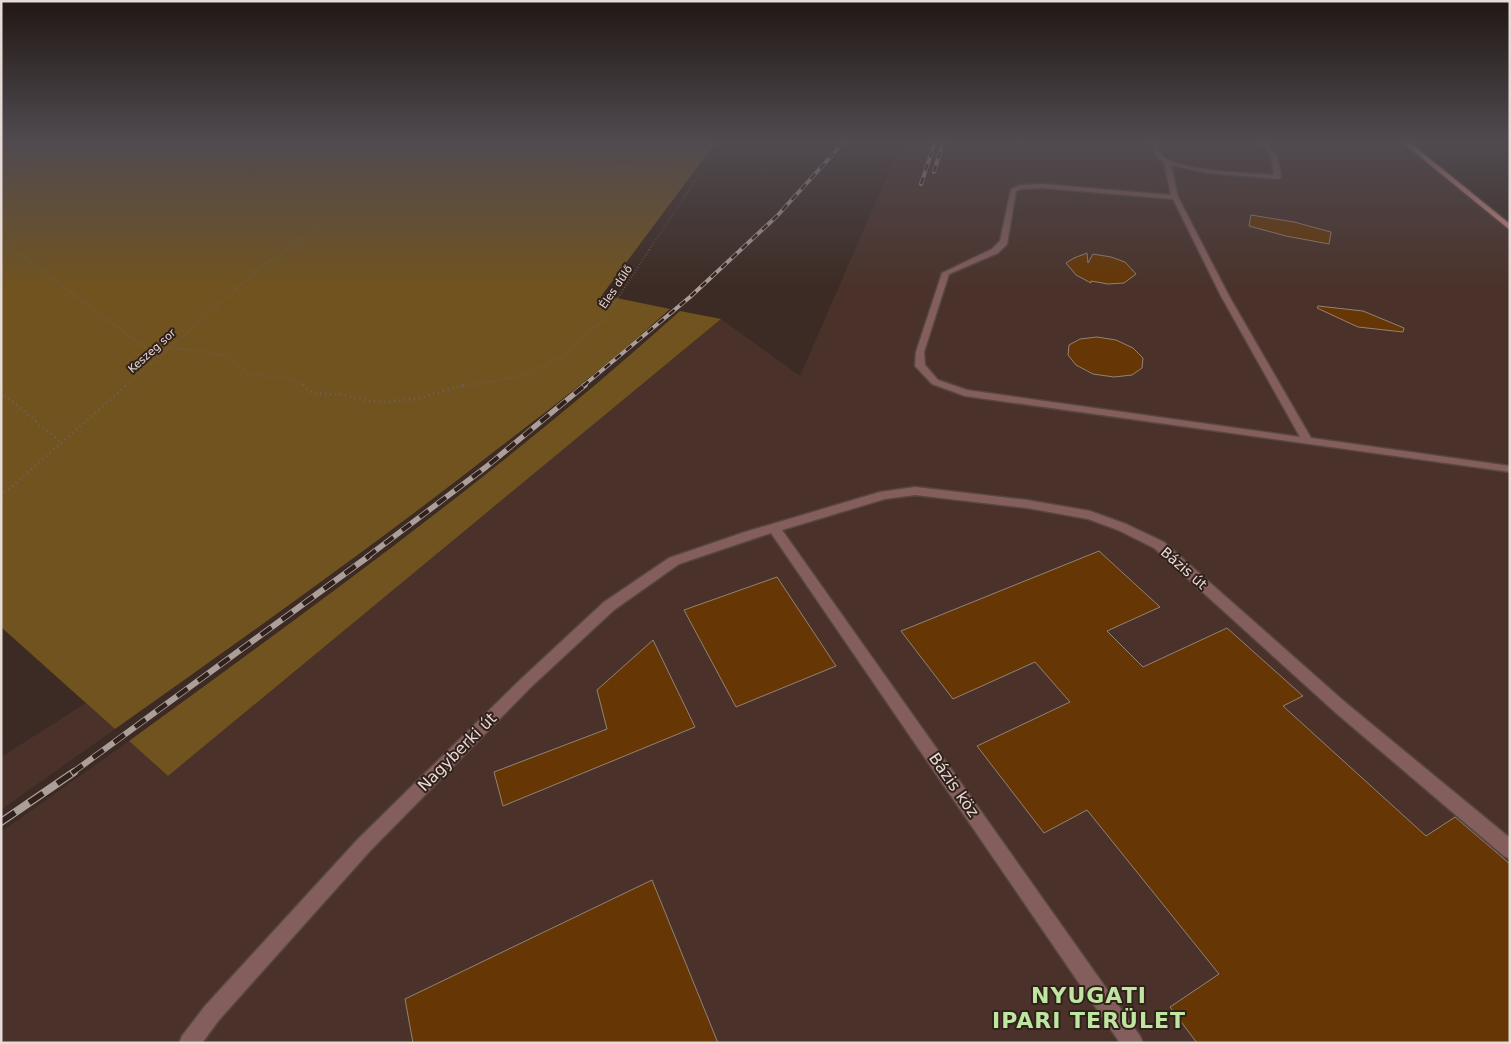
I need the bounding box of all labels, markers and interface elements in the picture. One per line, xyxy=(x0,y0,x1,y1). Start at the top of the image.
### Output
street label: Éles dűlő xyxy=(597,263,635,311)
street label: Keszeg sor xyxy=(126,326,179,376)
street label: Bázis út xyxy=(1158,544,1211,593)
street label: Nagyberki út xyxy=(414,709,500,795)
street label: Bázis köz xyxy=(925,749,983,821)
district label: NYUGATI IPARI TERÜLET xyxy=(992,983,1186,1033)

